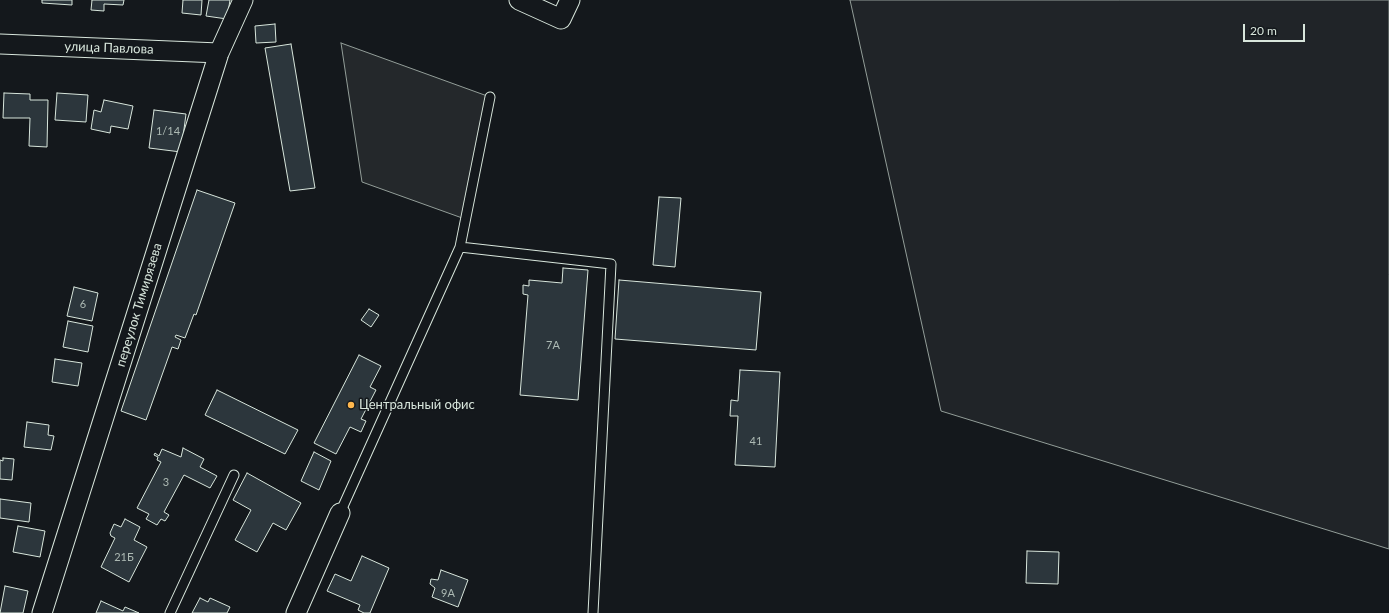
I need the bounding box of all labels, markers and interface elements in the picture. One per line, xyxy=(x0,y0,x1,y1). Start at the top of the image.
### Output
scale bar xyxy=(1245,16,1307,42)
text: 20 m xyxy=(1250,23,1277,38)
street label: улица Павлова xyxy=(64,39,154,57)
house number: 1/14 xyxy=(156,124,180,138)
street label: переулок Тимирязева xyxy=(113,241,165,369)
house number: 6 xyxy=(80,297,86,311)
house number: 7А xyxy=(546,338,560,352)
place label: Центральный офис xyxy=(359,397,475,413)
marker: Центральный офис xyxy=(346,400,356,410)
house number: 41 xyxy=(750,434,762,448)
house number: 3 xyxy=(163,475,169,489)
house number: 21Б xyxy=(114,550,134,564)
house number: 9А xyxy=(441,586,455,600)

